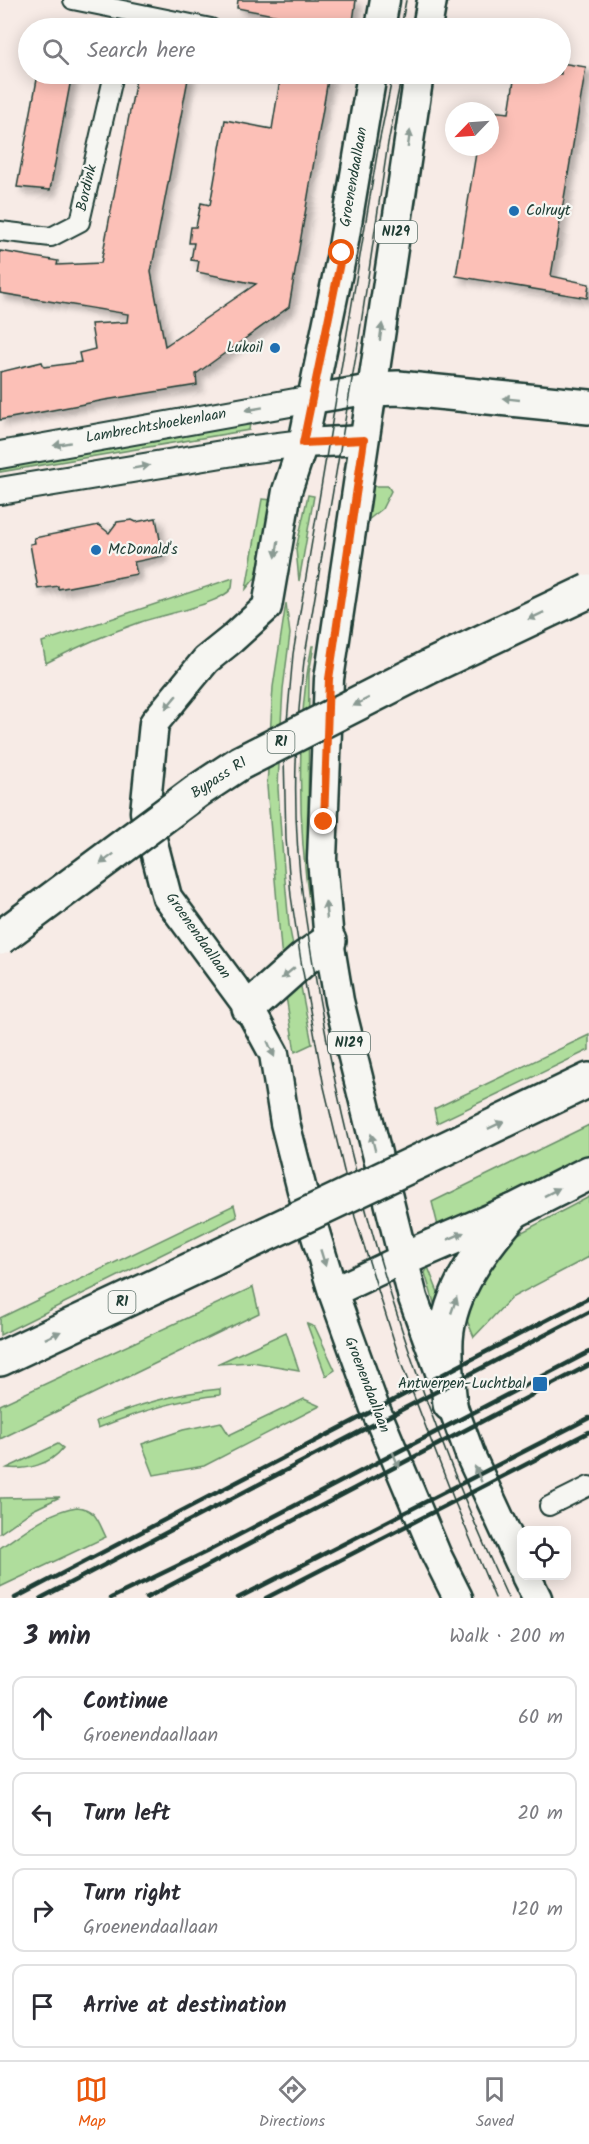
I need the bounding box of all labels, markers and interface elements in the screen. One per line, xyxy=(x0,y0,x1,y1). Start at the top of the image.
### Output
search box xyxy=(18,18,571,84)
text: Search here xyxy=(87,34,195,69)
icon: search xyxy=(39,35,72,68)
north arrow xyxy=(445,102,499,156)
street label: Groenendaallaan xyxy=(333,125,375,229)
one-way arrow xyxy=(405,129,414,148)
street label: Bordink xyxy=(70,161,104,214)
place label: Colruyt xyxy=(526,199,571,223)
marker: Colruyt xyxy=(507,204,521,218)
road number: N129 xyxy=(375,221,417,243)
route start xyxy=(328,239,354,265)
one-way arrow xyxy=(377,322,386,341)
place label: Lukoil xyxy=(227,336,263,360)
marker: Lukoil xyxy=(268,341,282,355)
one-way arrow xyxy=(502,394,521,404)
street label: Lambrechtshoekenlaan xyxy=(84,402,228,450)
one-way arrow xyxy=(244,404,263,413)
one-way arrow xyxy=(53,440,72,449)
one-way arrow xyxy=(131,463,150,472)
place label: McDonald's xyxy=(108,538,178,562)
one-way arrow xyxy=(272,539,281,558)
marker: McDonald's xyxy=(89,543,103,557)
one-way arrow xyxy=(528,611,545,621)
one-way arrow xyxy=(165,695,178,710)
one-way arrow xyxy=(352,696,370,706)
road number: R1 xyxy=(268,731,294,753)
street label: Bypass R1 xyxy=(186,751,252,805)
route end xyxy=(310,808,336,834)
one-way arrow xyxy=(99,853,115,865)
street label: Groenendaallaan xyxy=(159,888,237,984)
one-way arrow xyxy=(321,900,331,919)
one-way arrow xyxy=(281,966,296,979)
road number: N129 xyxy=(328,1032,370,1054)
one-way arrow xyxy=(266,1040,275,1057)
one-way arrow xyxy=(488,1120,505,1129)
one-way arrow xyxy=(368,1132,378,1151)
one-way arrow xyxy=(543,1187,560,1197)
one-way arrow xyxy=(448,1231,466,1241)
one-way arrow xyxy=(319,1249,328,1267)
road number: R1 xyxy=(108,1291,136,1313)
one-way arrow xyxy=(450,1296,459,1314)
one-way arrow xyxy=(44,1330,61,1339)
street label: Groenendaallaan xyxy=(338,1333,396,1437)
place label: Antwerpen-Luchtbal xyxy=(398,1372,526,1396)
marker: Antwerpen-Luchtbal xyxy=(531,1375,549,1393)
one-way arrow xyxy=(391,1451,401,1469)
one-way arrow xyxy=(473,1464,483,1482)
map controls xyxy=(517,1526,571,1580)
button: locate xyxy=(517,1526,571,1580)
text: 3 min xyxy=(24,1616,91,1658)
text: Walk · 200 m xyxy=(449,1621,565,1653)
text: Continue xyxy=(83,1685,168,1720)
icon: ahead xyxy=(26,1702,59,1735)
text: 60 m xyxy=(518,1702,563,1734)
text: Groenendaallaan xyxy=(83,1720,218,1752)
text: Turn left xyxy=(83,1797,170,1832)
icon: left xyxy=(26,1798,59,1831)
text: 20 m xyxy=(517,1798,563,1830)
text: Turn right xyxy=(83,1877,181,1912)
icon: right xyxy=(26,1894,59,1927)
text: 120 m xyxy=(511,1894,563,1926)
text: Groenendaallaan xyxy=(83,1912,218,1944)
text: Arrive at destination xyxy=(83,1989,286,2024)
icon: arrive xyxy=(26,1990,59,2023)
tab: Map xyxy=(75,2073,108,2134)
tab: Directions xyxy=(259,2073,325,2134)
tab: Saved xyxy=(476,2073,514,2134)

